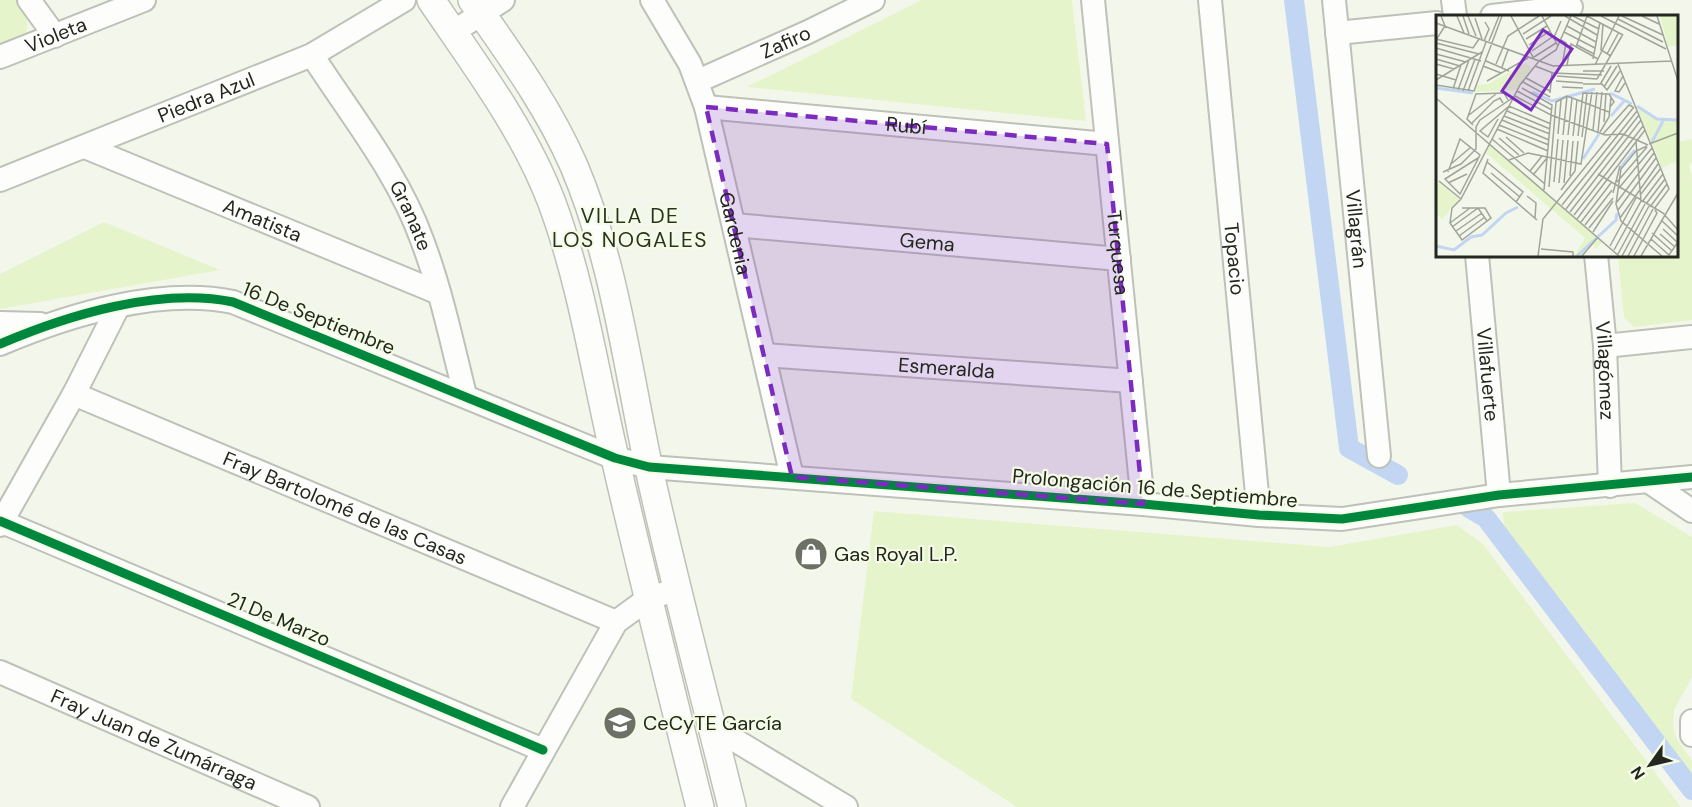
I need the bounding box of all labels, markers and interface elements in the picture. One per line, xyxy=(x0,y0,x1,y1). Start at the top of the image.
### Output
street label: Violeta xyxy=(21,11,90,59)
inset map xyxy=(1436,15,1677,256)
street label: Zafiro xyxy=(757,20,815,64)
street label: Piedra Azul xyxy=(154,66,258,129)
street label: Rubí xyxy=(885,111,928,140)
street label: Granate xyxy=(384,176,438,254)
street label: Villagrán xyxy=(1340,188,1373,269)
street label: Gardenia xyxy=(713,189,758,277)
street label: Amatista xyxy=(219,192,306,248)
district label: VILLA DE LOS NOGALES xyxy=(552,202,708,254)
street label: Turquesa xyxy=(1101,209,1135,296)
street label: Topacio xyxy=(1218,221,1251,296)
street label: Gema xyxy=(899,227,956,257)
street label: 16 De Septiembre xyxy=(239,276,399,360)
street label: Villagómez xyxy=(1590,320,1621,420)
street label: Villafuerte xyxy=(1471,326,1505,423)
street label: Esmeralda xyxy=(897,352,996,384)
street label: Fray Bartolomé de las Casas xyxy=(219,445,471,571)
street label: Prolongación 16 de Septiembre xyxy=(1011,463,1299,513)
shop icon: Gas Royal L.P. xyxy=(793,536,829,572)
place label: Gas Royal L.P. xyxy=(834,541,958,567)
street label: 21 De Marzo xyxy=(223,586,335,652)
street label: Fray Juan de Zumárraga xyxy=(47,683,261,796)
school or university icon: CeCyTE García xyxy=(602,705,638,741)
place label: CeCyTE García xyxy=(643,710,782,736)
north arrow xyxy=(1620,735,1680,795)
text: N xyxy=(1626,762,1650,784)

